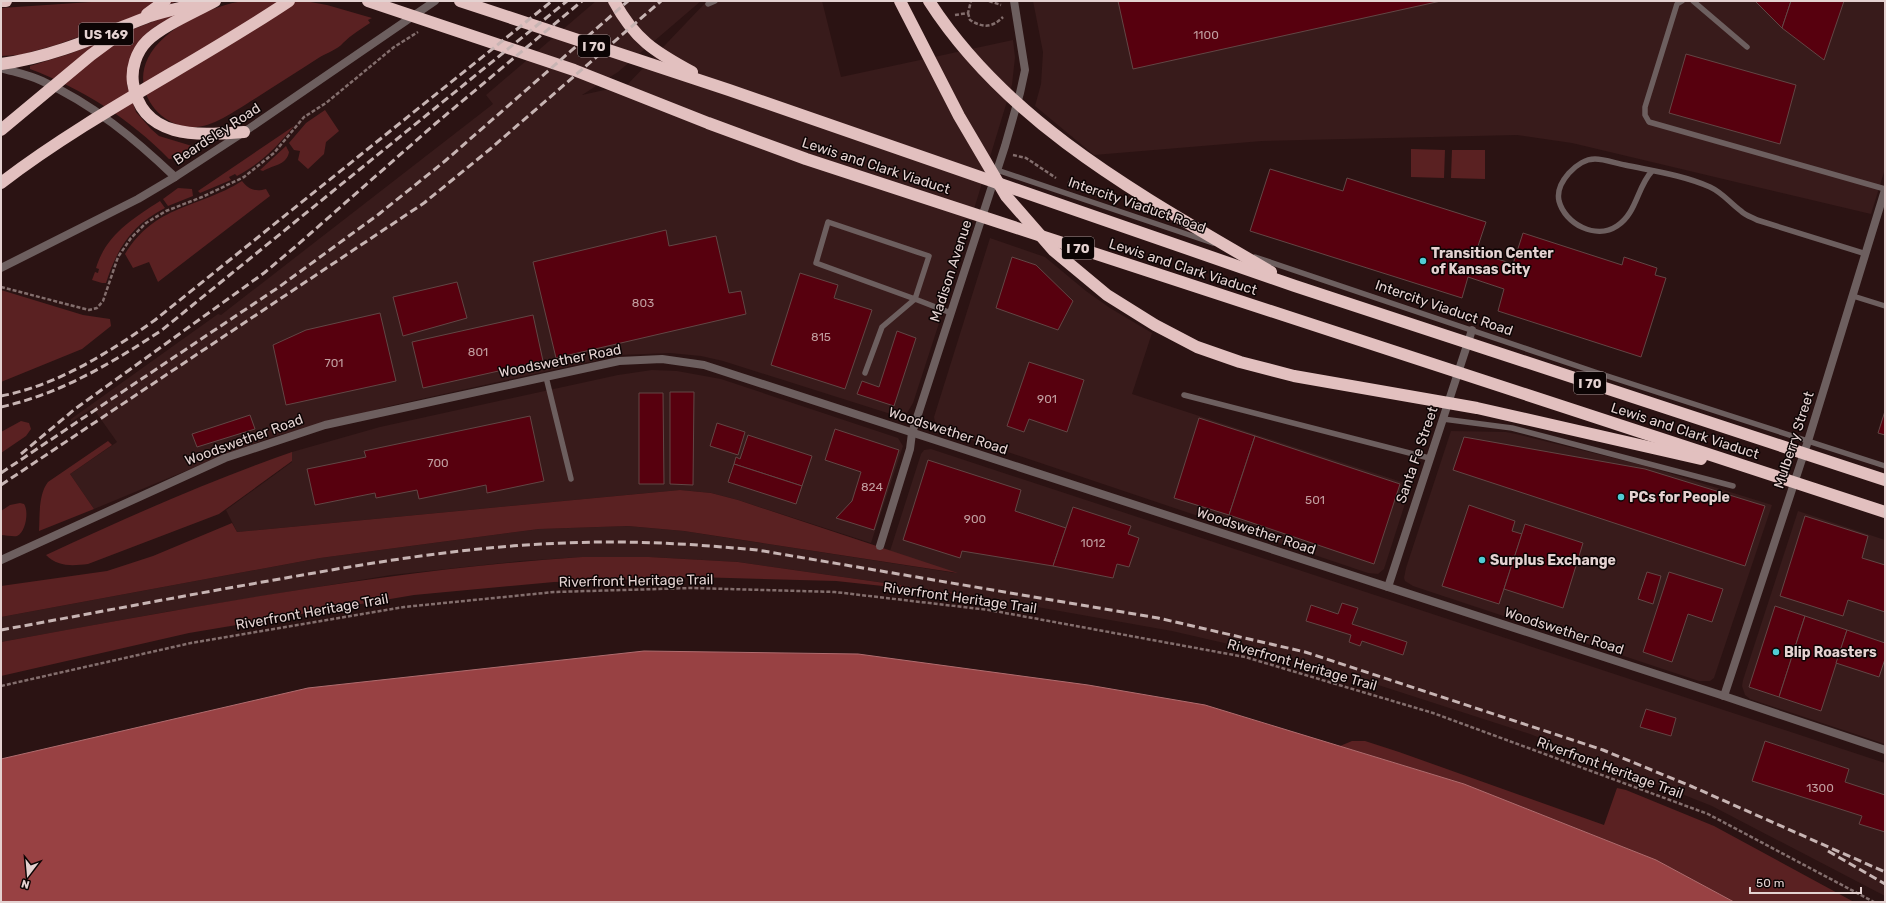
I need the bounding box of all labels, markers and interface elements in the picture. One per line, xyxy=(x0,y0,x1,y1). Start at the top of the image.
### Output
road number: US 169 xyxy=(79,23,133,45)
house number: 1100 xyxy=(1193,28,1219,42)
road number: I 70 xyxy=(578,35,610,57)
street label: Beardsley Road xyxy=(170,100,264,168)
street label: Lewis and Clark Viaduct xyxy=(800,134,953,198)
street label: Intercity Viaduct Road xyxy=(1066,173,1208,237)
street label: Madison Avenue xyxy=(926,218,976,324)
street label: Lewis and Clark Viaduct xyxy=(1107,235,1260,299)
road number: I 70 xyxy=(1062,237,1094,259)
place label: Transition Center of Kansas City xyxy=(1431,245,1554,278)
marker: Transition Center of Kansas City xyxy=(1418,256,1428,266)
street label: Intercity Viaduct Road xyxy=(1373,276,1515,340)
house number: 803 xyxy=(632,296,654,310)
house number: 815 xyxy=(811,330,831,344)
street label: Woodswether Road xyxy=(497,341,623,381)
house number: 801 xyxy=(468,345,488,359)
house number: 701 xyxy=(325,356,343,370)
road number: I 70 xyxy=(1574,372,1606,394)
street label: Mulberry Street xyxy=(1770,389,1818,491)
house number: 901 xyxy=(1037,392,1057,406)
street label: Lewis and Clark Viaduct xyxy=(1609,399,1762,463)
street label: Woodswether Road xyxy=(886,404,1010,458)
street label: Santa Fe Street xyxy=(1392,404,1442,506)
street label: Woodswether Road xyxy=(183,411,305,469)
house number: 700 xyxy=(427,456,449,470)
house number: 824 xyxy=(861,480,884,494)
place label: PCs for People xyxy=(1629,489,1730,506)
marker: PCs for People xyxy=(1616,492,1626,502)
house number: 501 xyxy=(1305,493,1325,507)
street label: Woodswether Road xyxy=(1194,504,1318,558)
house number: 900 xyxy=(964,512,986,526)
house number: 1012 xyxy=(1081,536,1105,550)
place label: Surplus Exchange xyxy=(1490,552,1616,569)
marker: Surplus Exchange xyxy=(1477,555,1487,565)
street label: Riverfront Heritage Trail xyxy=(558,571,714,591)
street label: Riverfront Heritage Trail xyxy=(882,579,1038,617)
street label: Riverfront Heritage Trail xyxy=(234,590,390,634)
street label: Woodswether Road xyxy=(1502,604,1626,658)
street label: Riverfront Heritage Trail xyxy=(1225,635,1379,695)
place label: Blip Roasters xyxy=(1784,644,1877,661)
marker: Blip Roasters xyxy=(1771,647,1781,657)
street label: Riverfront Heritage Trail xyxy=(1534,734,1686,802)
house number: 1300 xyxy=(1806,781,1834,795)
north arrow xyxy=(8,855,48,895)
scale bar xyxy=(1750,869,1861,895)
text: 50 m xyxy=(1756,876,1784,890)
text: N xyxy=(20,877,31,891)

